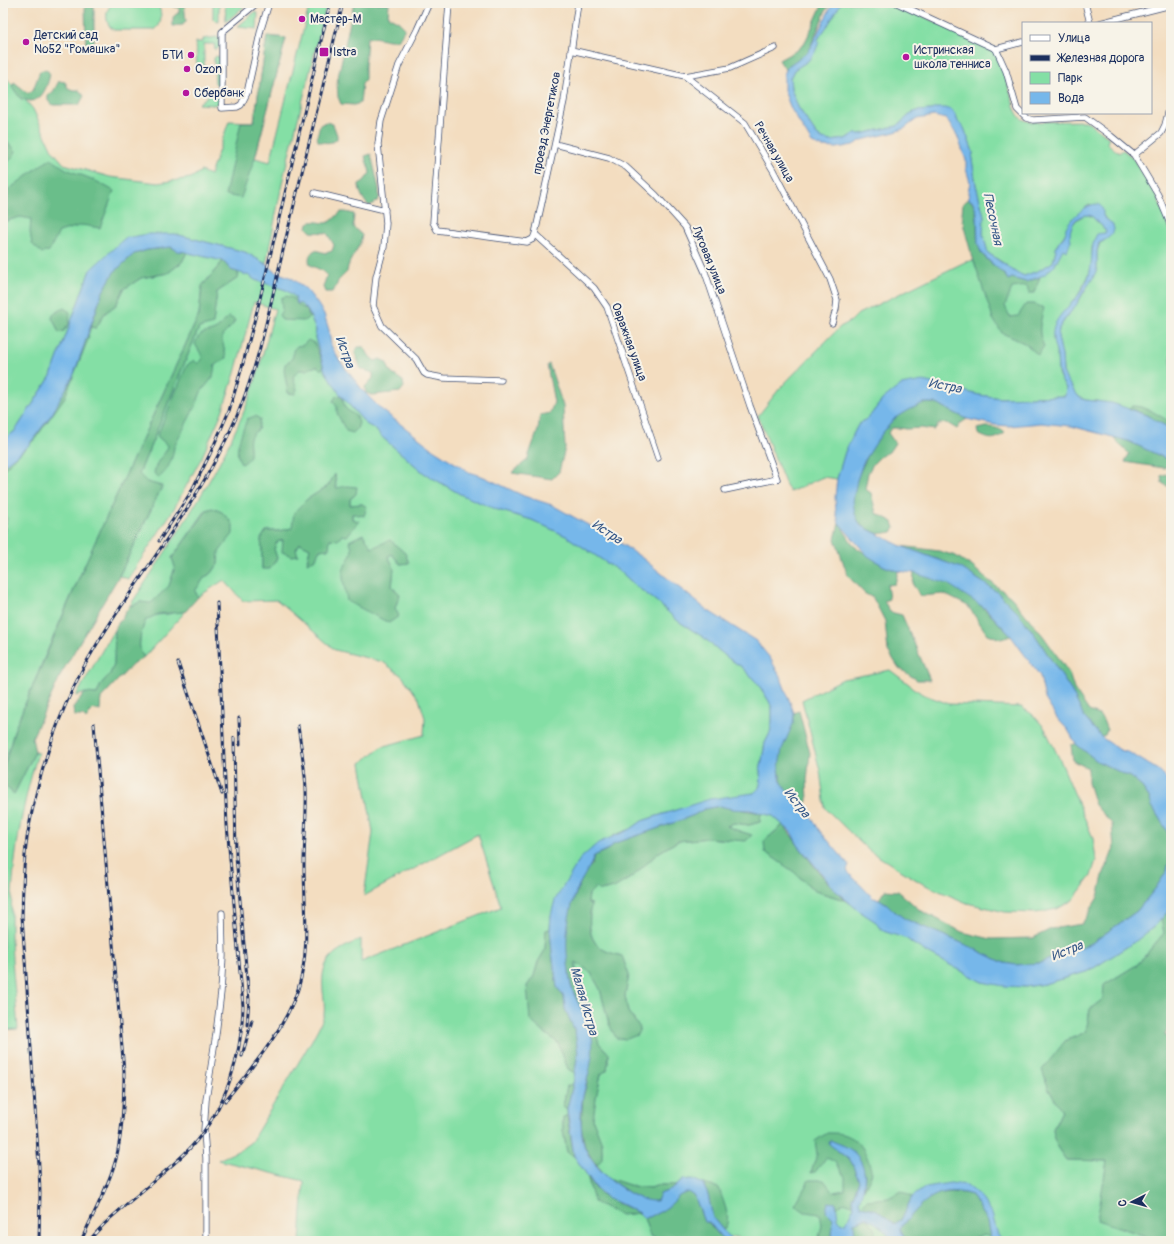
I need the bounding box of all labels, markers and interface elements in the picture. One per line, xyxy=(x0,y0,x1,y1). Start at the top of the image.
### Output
place label: Мастер-М xyxy=(310,12,362,27)
marker: Мастер-М xyxy=(297,14,307,24)
legend xyxy=(1022,22,1152,114)
place label: Детский сад №52 "Ромашка" xyxy=(33,28,120,57)
text: Улица xyxy=(1058,31,1090,46)
marker: Детский сад №52 "Ромашка" xyxy=(21,37,31,47)
place label: Истринская школа тенниса xyxy=(914,43,991,72)
place label: Istra xyxy=(333,45,357,60)
marker: Istra xyxy=(318,46,330,58)
place label: БТИ xyxy=(162,48,183,63)
marker: БТИ xyxy=(186,50,196,60)
text: Железная дорога xyxy=(1056,51,1145,66)
marker: Истринская школа тенниса xyxy=(901,52,911,62)
place label: Ozon xyxy=(195,62,222,77)
marker: Ozon xyxy=(182,64,192,74)
street label: проезд Энергетиков xyxy=(530,70,564,176)
text: Парк xyxy=(1058,71,1083,86)
place label: Сбербанк xyxy=(194,86,245,101)
marker: Сбербанк xyxy=(181,88,191,98)
text: Вода xyxy=(1058,91,1084,106)
street label: Речная улица xyxy=(751,119,798,185)
water label: Песочная xyxy=(980,191,1007,248)
street label: Луговая улица xyxy=(688,223,730,297)
street label: Овражная улица xyxy=(608,301,650,384)
water label: Истра xyxy=(332,334,358,371)
water label: Истра xyxy=(927,375,964,397)
water label: Истра xyxy=(589,516,626,548)
water label: Истра xyxy=(781,785,814,822)
water label: Истра xyxy=(1049,937,1086,965)
water label: Малая Истра xyxy=(567,965,602,1038)
north arrow xyxy=(1112,1182,1152,1222)
text: С xyxy=(1116,1199,1129,1207)

